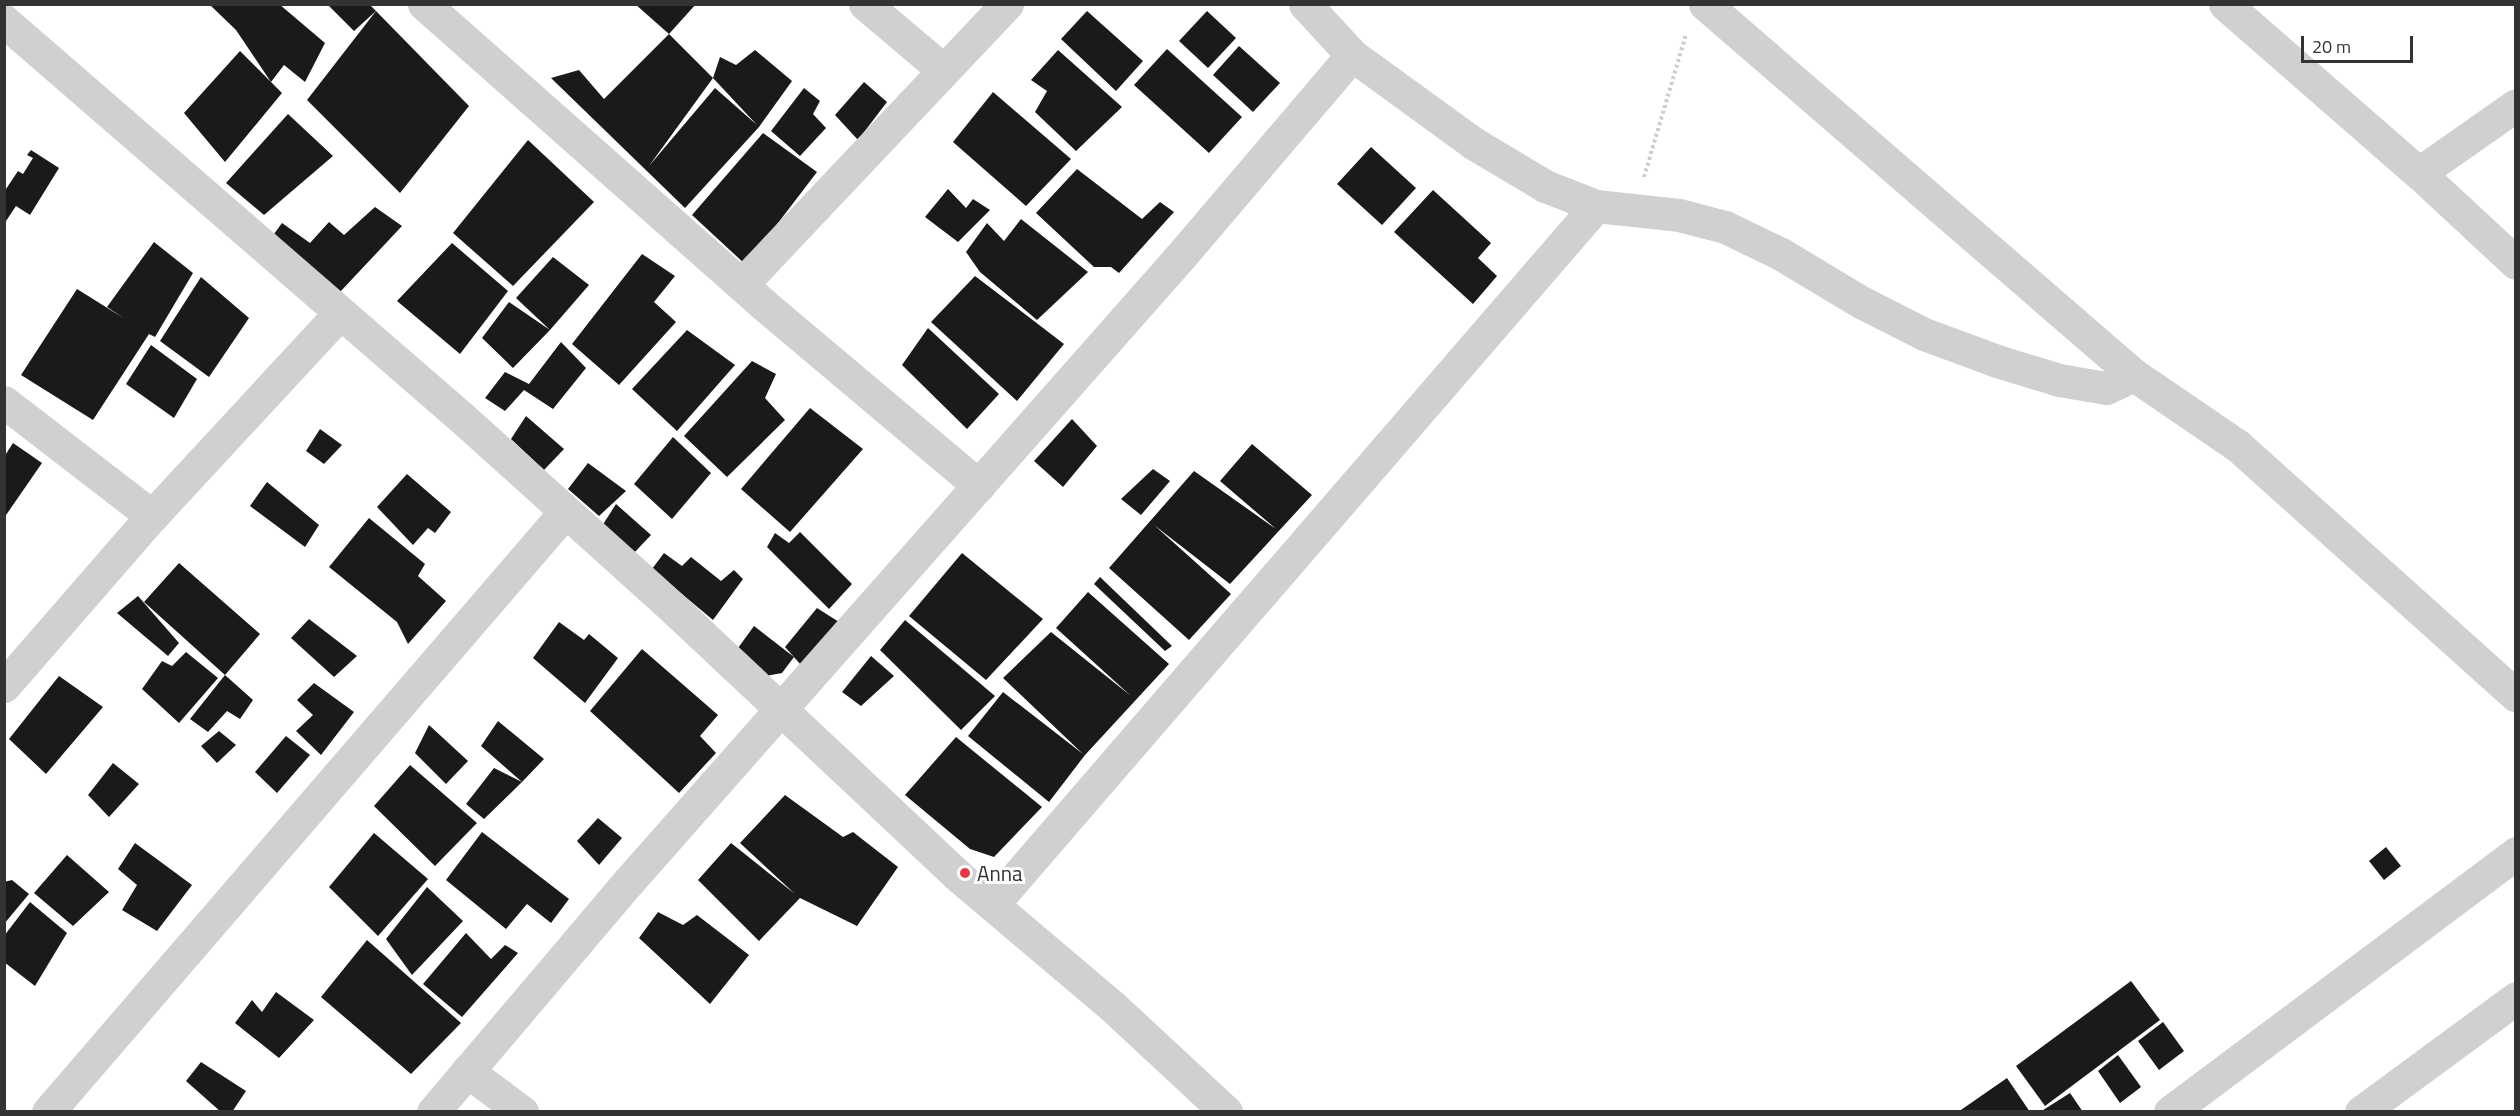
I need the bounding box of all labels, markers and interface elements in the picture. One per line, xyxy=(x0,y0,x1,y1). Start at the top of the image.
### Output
scale bar xyxy=(2304,24,2416,62)
text: 20 m xyxy=(2312,33,2351,60)
place label: Anna xyxy=(977,860,1023,886)
marker: Anna xyxy=(958,866,972,880)

